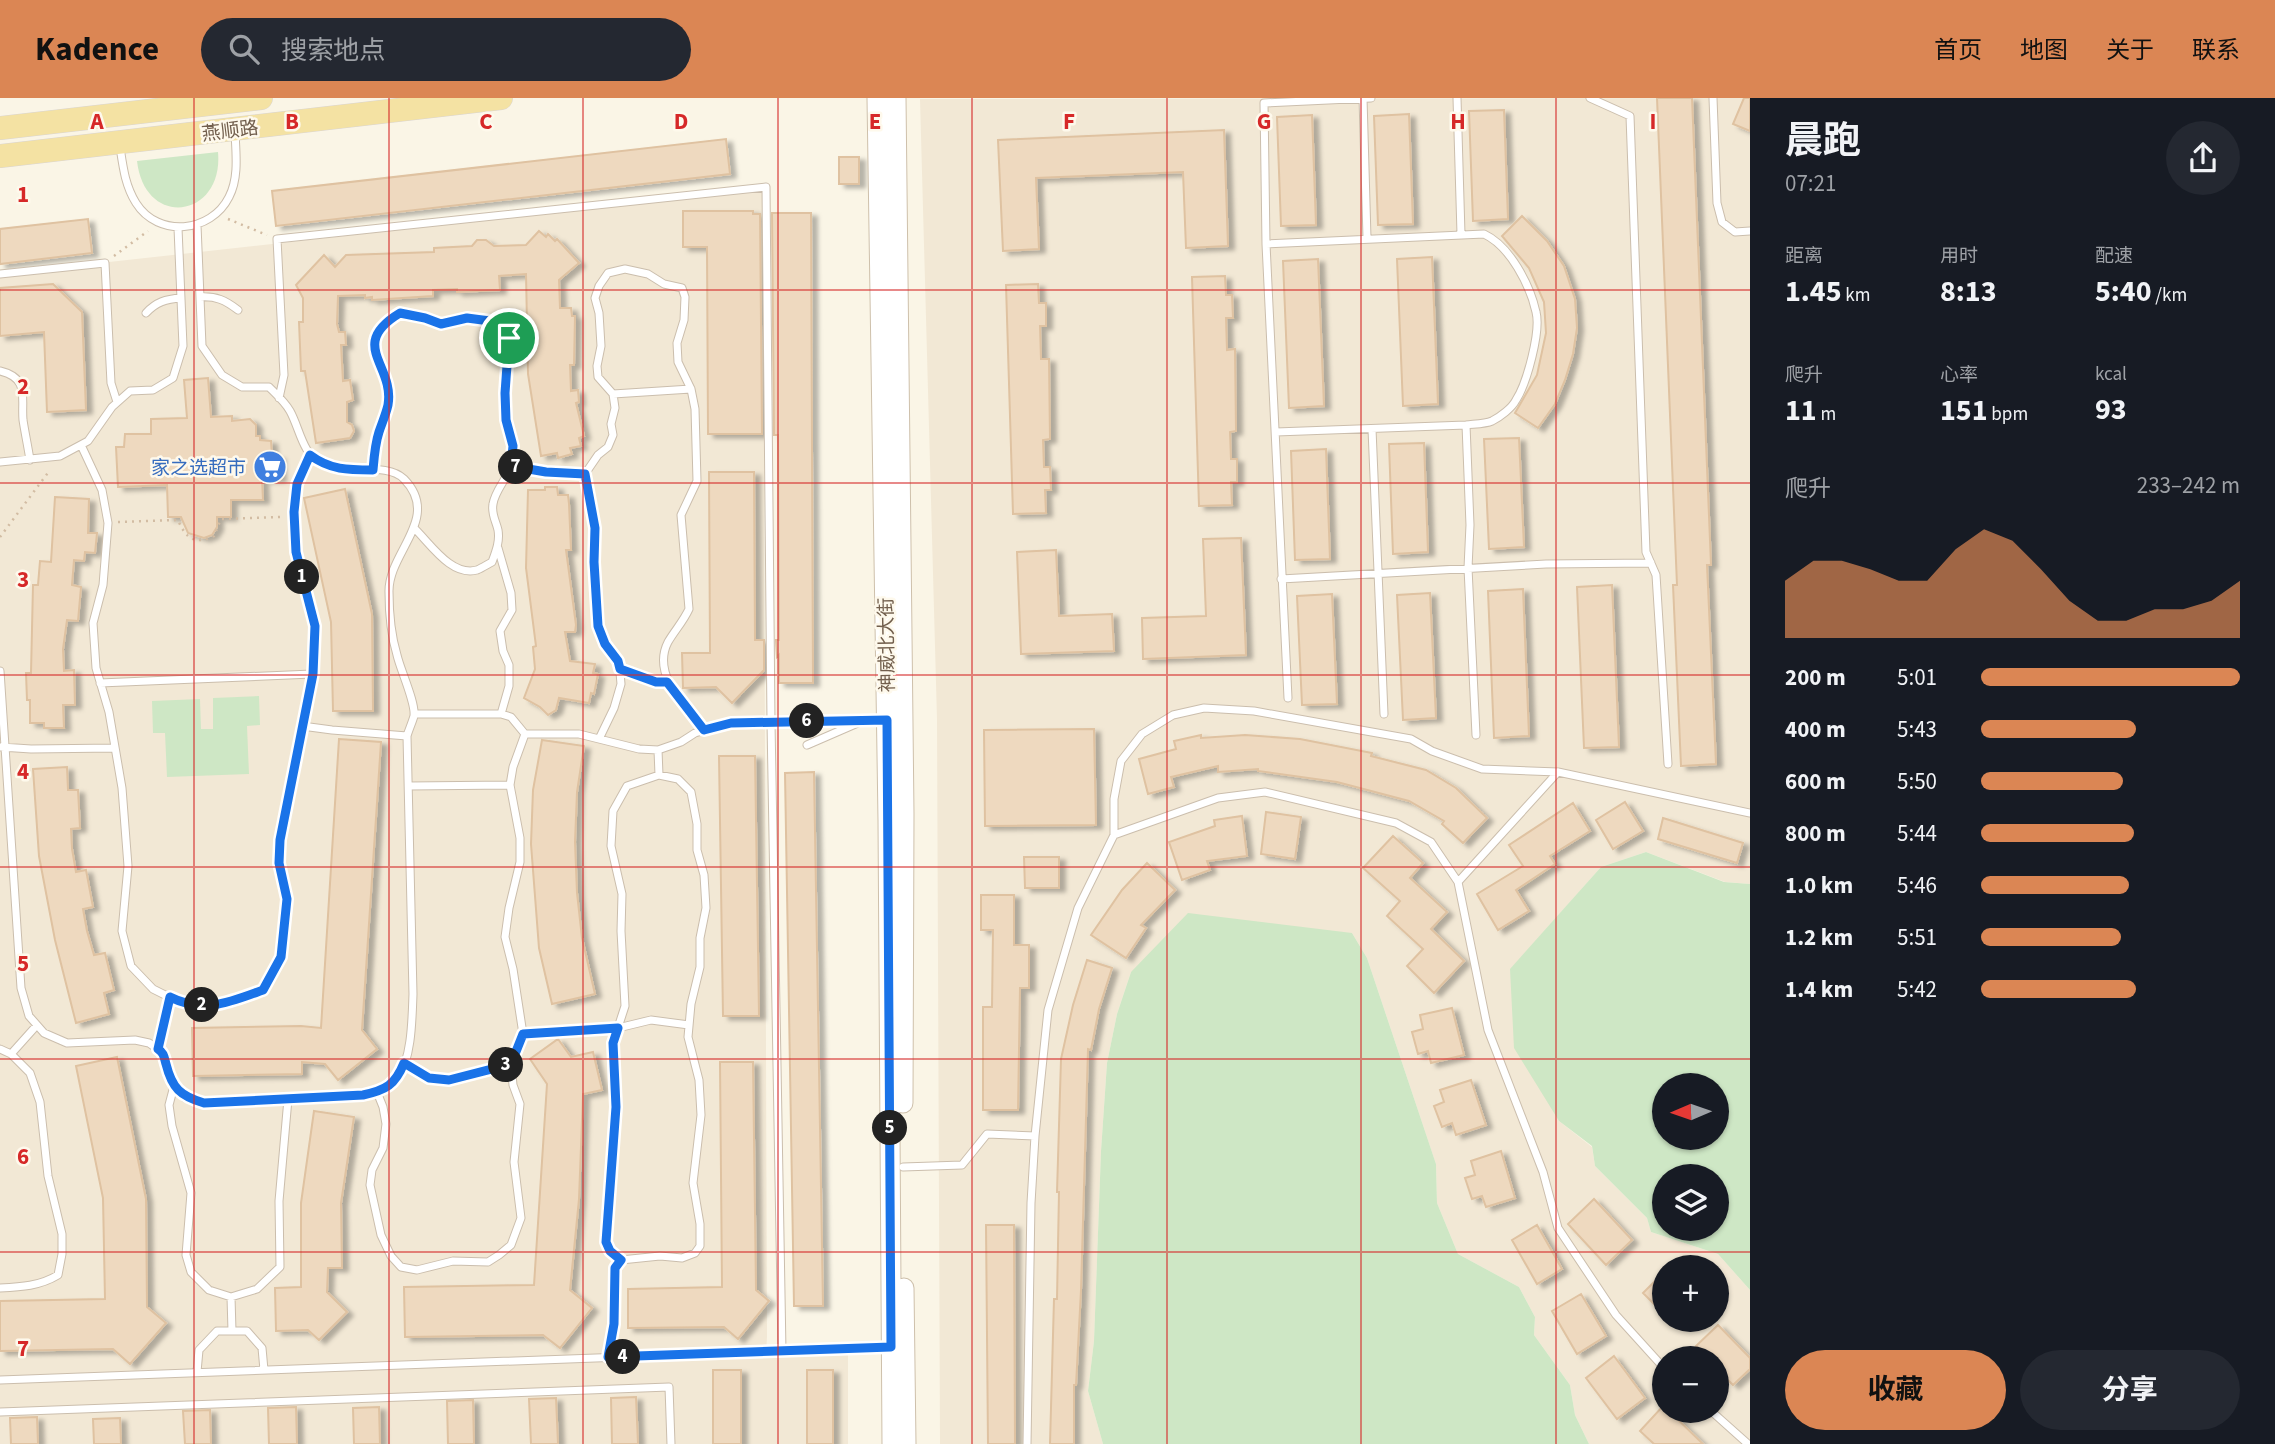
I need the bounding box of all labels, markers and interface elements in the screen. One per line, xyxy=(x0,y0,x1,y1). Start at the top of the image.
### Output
search box xyxy=(201,18,691,81)
text: Kadence xyxy=(35,26,159,73)
icon: search xyxy=(225,30,263,68)
text: 搜索地点 xyxy=(281,32,385,69)
text: 首页 xyxy=(1934,33,1982,68)
text: 地图 xyxy=(2020,33,2068,68)
text: 关于 xyxy=(2106,33,2154,68)
text: 联系 xyxy=(2192,33,2240,68)
text: A xyxy=(89,105,104,138)
text: B xyxy=(285,105,299,138)
text: C xyxy=(479,105,493,138)
text: D xyxy=(674,105,688,138)
text: E xyxy=(869,105,881,138)
text: F xyxy=(1063,105,1075,138)
text: G xyxy=(1257,105,1271,138)
text: H xyxy=(1450,105,1466,138)
text: I xyxy=(1650,105,1656,138)
text: 晨跑 xyxy=(1785,114,1861,168)
street label: 燕顺路 xyxy=(200,115,260,148)
button: share xyxy=(2166,121,2240,195)
text: 07:21 xyxy=(1785,167,1836,200)
text: 1 xyxy=(17,178,29,211)
text: 距离 xyxy=(1785,243,1823,270)
text: 用时 xyxy=(1940,243,1978,270)
text: 配速 xyxy=(2095,243,2133,270)
text: 1.45 xyxy=(1785,270,1842,313)
text: 8:13 xyxy=(1940,270,1997,313)
text: 5:40 xyxy=(2095,270,2152,313)
text: km xyxy=(1842,282,1871,309)
text: /km xyxy=(2152,282,2187,309)
pin xyxy=(479,308,539,368)
icon: arrive xyxy=(490,319,528,357)
text: kcal xyxy=(2095,361,2127,388)
text: 爬升 xyxy=(1785,362,1823,389)
text: 心率 xyxy=(1940,362,1978,389)
text: 2 xyxy=(17,370,29,403)
text: 93 xyxy=(2095,388,2127,431)
text: 11 xyxy=(1785,389,1817,432)
text: 151 xyxy=(1940,389,1988,432)
text: m xyxy=(1817,401,1836,428)
text: bpm xyxy=(1988,401,2028,428)
supermarket icon: 家之选超市 xyxy=(251,448,289,486)
pin: 7 xyxy=(498,450,534,484)
text: 7 xyxy=(510,453,521,480)
place label: 家之选超市 xyxy=(151,455,246,482)
text: 233–242 m xyxy=(2137,469,2240,502)
text: 爬升 xyxy=(1785,472,1831,505)
pin: 1 xyxy=(284,560,320,594)
text: 3 xyxy=(17,563,29,596)
text: 1 xyxy=(296,563,307,590)
street label: 神威北大街 xyxy=(873,597,902,693)
text: 200 m xyxy=(1785,661,1846,694)
text: 5:01 xyxy=(1897,661,1937,694)
pin: 6 xyxy=(790,704,824,738)
text: 6 xyxy=(801,707,812,734)
text: 400 m xyxy=(1785,713,1846,746)
text: 5:43 xyxy=(1897,713,1937,746)
text: 4 xyxy=(17,755,29,788)
text: 600 m xyxy=(1785,765,1846,798)
text: 5:50 xyxy=(1897,765,1937,798)
text: 800 m xyxy=(1785,817,1846,850)
text: 5:44 xyxy=(1897,817,1937,850)
text: 1.0 km xyxy=(1785,869,1853,902)
text: 5:46 xyxy=(1897,869,1937,902)
text: 1.2 km xyxy=(1785,921,1853,954)
text: 5:51 xyxy=(1897,921,1937,954)
text: 5 xyxy=(17,947,29,980)
text: 1.4 km xyxy=(1785,973,1853,1006)
text: 5:42 xyxy=(1897,973,1937,1006)
pin: 2 xyxy=(184,988,220,1023)
text: 2 xyxy=(196,991,207,1018)
pin: 3 xyxy=(489,1048,524,1082)
text: 3 xyxy=(500,1051,511,1078)
north arrow xyxy=(1652,1073,1729,1150)
map controls xyxy=(1652,1073,1729,1423)
pin: 5 xyxy=(872,1110,908,1146)
text: 5 xyxy=(884,1114,895,1141)
text: 6 xyxy=(17,1140,29,1173)
button: layers xyxy=(1652,1164,1729,1241)
button: + xyxy=(1652,1255,1729,1332)
text: 7 xyxy=(17,1332,29,1365)
pin: 4 xyxy=(606,1340,640,1374)
text: 4 xyxy=(617,1343,628,1370)
button: − xyxy=(1652,1346,1729,1423)
button: 收藏 xyxy=(1785,1350,2006,1430)
button: 分享 xyxy=(2020,1350,2240,1430)

